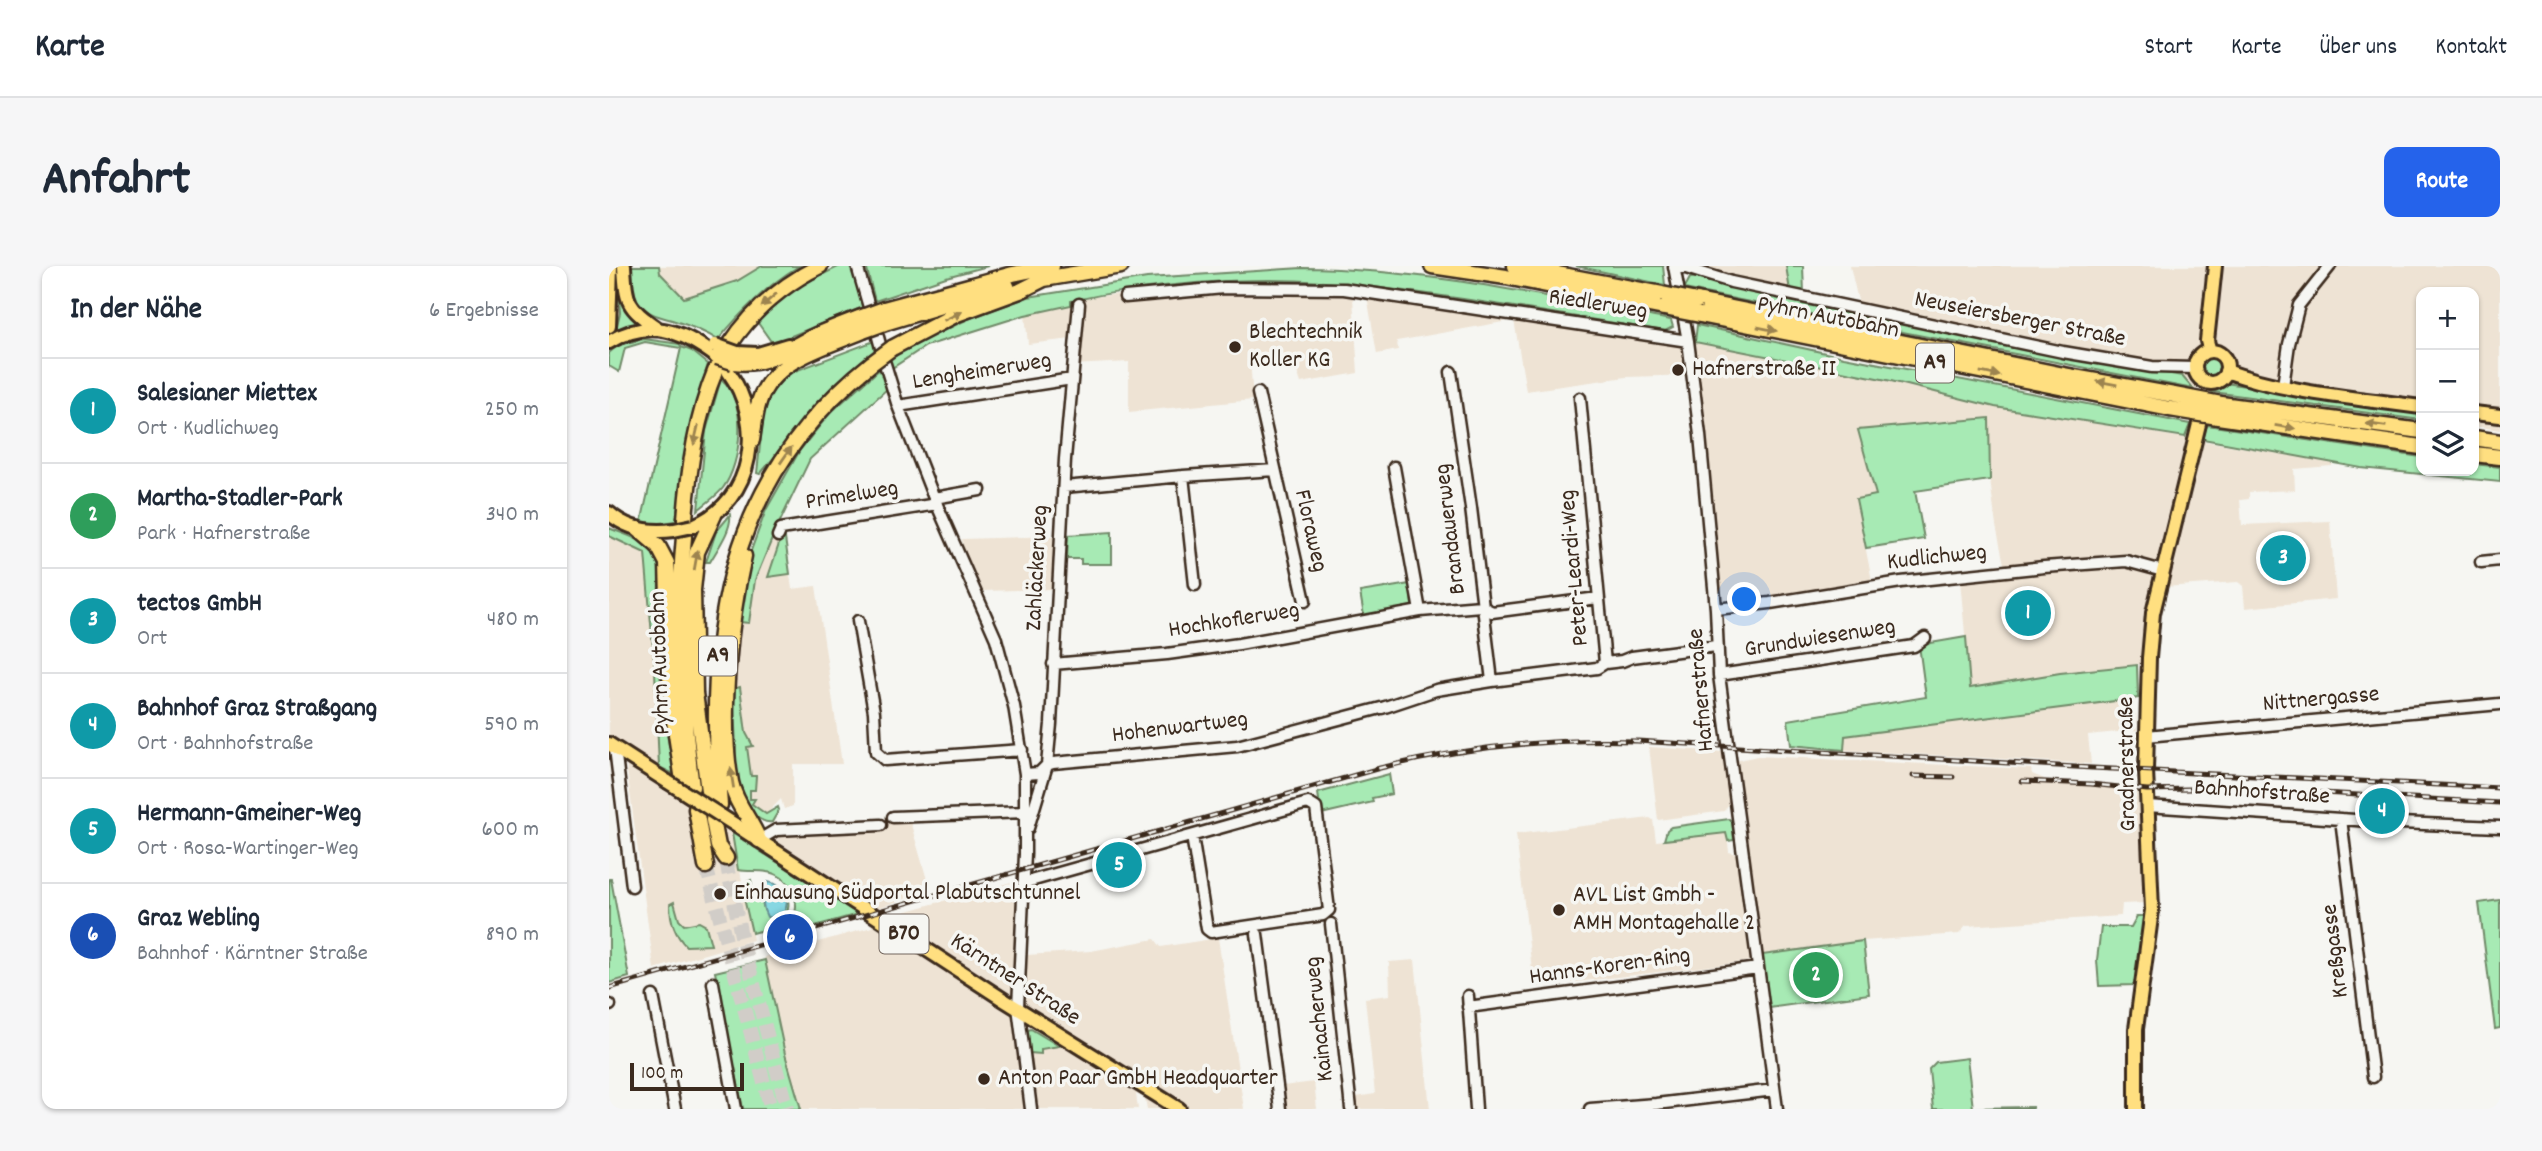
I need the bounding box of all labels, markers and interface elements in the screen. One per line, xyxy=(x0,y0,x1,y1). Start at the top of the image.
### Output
text: Karte xyxy=(35,25,105,72)
text: Start xyxy=(2144,31,2193,65)
text: Karte xyxy=(2231,31,2282,65)
text: Über uns xyxy=(2320,31,2397,65)
text: Kontakt xyxy=(2435,31,2507,65)
text: Anfahrt xyxy=(42,147,190,217)
button: Route xyxy=(2384,147,2500,217)
street label: Riedlerweg xyxy=(1546,280,1650,330)
street label: Neuseiersberger Straße xyxy=(1912,283,2128,357)
map controls xyxy=(2416,287,2479,476)
button: + xyxy=(2416,287,2479,350)
street label: Pyhrn Autobahn xyxy=(1754,288,1902,348)
text: In der Nähe xyxy=(70,290,202,333)
one-way arrow xyxy=(760,292,777,307)
text: 6 Ergebnisse xyxy=(429,295,539,328)
one-way arrow xyxy=(942,310,963,321)
place label: Blechtechnik Koller KG xyxy=(1249,316,1363,378)
one-way arrow xyxy=(1756,323,1778,334)
marker: Blechtechnik Koller KG xyxy=(1227,339,1243,355)
street label: Lengheimerweg xyxy=(910,344,1054,400)
road number: A9 xyxy=(1916,344,1954,382)
button: − xyxy=(2416,350,2479,413)
place label: Hafnerstraße II xyxy=(1692,353,1837,387)
marker: Hafnerstraße II xyxy=(1670,362,1686,378)
one-way arrow xyxy=(1979,369,2001,380)
text: Salesianer Miettex xyxy=(137,376,317,413)
one-way arrow xyxy=(2096,377,2118,388)
text: 1 xyxy=(90,394,96,427)
text: 250 m xyxy=(485,394,539,427)
text: Ort · Kudlichweg xyxy=(137,413,279,446)
button: layers xyxy=(2416,413,2479,476)
one-way arrow xyxy=(2365,420,2387,431)
one-way arrow xyxy=(2274,422,2296,433)
one-way arrow xyxy=(691,424,702,446)
one-way arrow xyxy=(779,446,793,464)
street label: Brandauerweg xyxy=(1426,462,1476,596)
street label: Primelweg xyxy=(803,472,901,520)
text: Martha-Stadler-Park xyxy=(137,481,343,518)
street label: Floraweg xyxy=(1284,486,1336,576)
street label: Peter-Leardi-Weg xyxy=(1551,488,1599,648)
text: 2 xyxy=(88,499,98,532)
text: 340 m xyxy=(486,499,539,532)
street label: Zahläckerweg xyxy=(1018,504,1058,632)
text: Park · Hafnerstraße xyxy=(137,518,310,551)
pin: 3 xyxy=(2260,532,2306,584)
street label: Kudlichweg xyxy=(1886,536,1988,580)
one-way arrow xyxy=(691,549,702,571)
your location xyxy=(1727,582,1761,616)
text: tectos GmbH xyxy=(137,586,262,623)
pin: 1 xyxy=(2005,587,2051,639)
street label: Pyhrn Autobahn xyxy=(642,591,680,735)
street label: Hochkoflerweg xyxy=(1166,594,1302,648)
text: 3 xyxy=(88,604,98,637)
text: 480 m xyxy=(487,604,539,637)
street label: Grundwiesenweg xyxy=(1742,610,1898,668)
text: Ort xyxy=(137,623,167,656)
street label: Hafnerstraße xyxy=(1680,627,1724,753)
road number: A9 xyxy=(699,636,737,676)
street label: Nittnergasse xyxy=(2261,678,2381,722)
text: Bahnhof Graz Straßgang xyxy=(137,691,377,728)
street label: Gradnerstraße xyxy=(2110,696,2146,832)
street label: Hohenwartweg xyxy=(1110,703,1250,753)
text: 4 xyxy=(88,709,98,742)
text: 590 m xyxy=(484,709,539,742)
text: Ort · Bahnhofstraße xyxy=(137,728,313,761)
one-way arrow xyxy=(726,767,737,789)
street label: Bahnhofstraße xyxy=(2193,771,2331,815)
pin: 4 xyxy=(2359,785,2405,837)
text: Hermann-Gmeiner-Weg xyxy=(137,796,361,833)
text: 5 xyxy=(88,814,98,847)
text: 600 m xyxy=(482,814,539,847)
text: Ort · Rosa-Wartinger-Weg xyxy=(137,833,359,866)
pin: 5 xyxy=(1096,839,1142,891)
place label: Einhausung Südportal Plabutschtunnel xyxy=(734,877,1081,911)
place label: AVL List Gmbh - AMH Montagehalle 2 xyxy=(1573,879,1755,941)
marker: Einhausung Südportal Plabutschtunnel xyxy=(712,886,728,902)
text: Graz Webling xyxy=(137,901,260,938)
marker: AVL List Gmbh - AMH Montagehalle 2 xyxy=(1551,902,1567,918)
street label: Kreßgasse xyxy=(2313,902,2359,1000)
pin: 6 xyxy=(767,911,813,963)
road number: B70 xyxy=(879,914,929,954)
text: 6 xyxy=(87,919,99,952)
text: 890 m xyxy=(486,919,539,952)
street label: Kärntner Straße xyxy=(943,925,1087,1035)
text: Bahnhof · Kärntner Straße xyxy=(137,938,368,971)
street label: Hanns-Koren-Ring xyxy=(1527,939,1693,995)
pin: 2 xyxy=(1793,949,1839,1001)
street label: Kainacherweg xyxy=(1297,955,1343,1083)
scale bar xyxy=(630,1060,744,1092)
text: 100 m xyxy=(641,1061,683,1088)
place label: Anton Paar GmbH Headquarter xyxy=(998,1062,1278,1096)
marker: Anton Paar GmbH Headquarter xyxy=(976,1071,992,1087)

